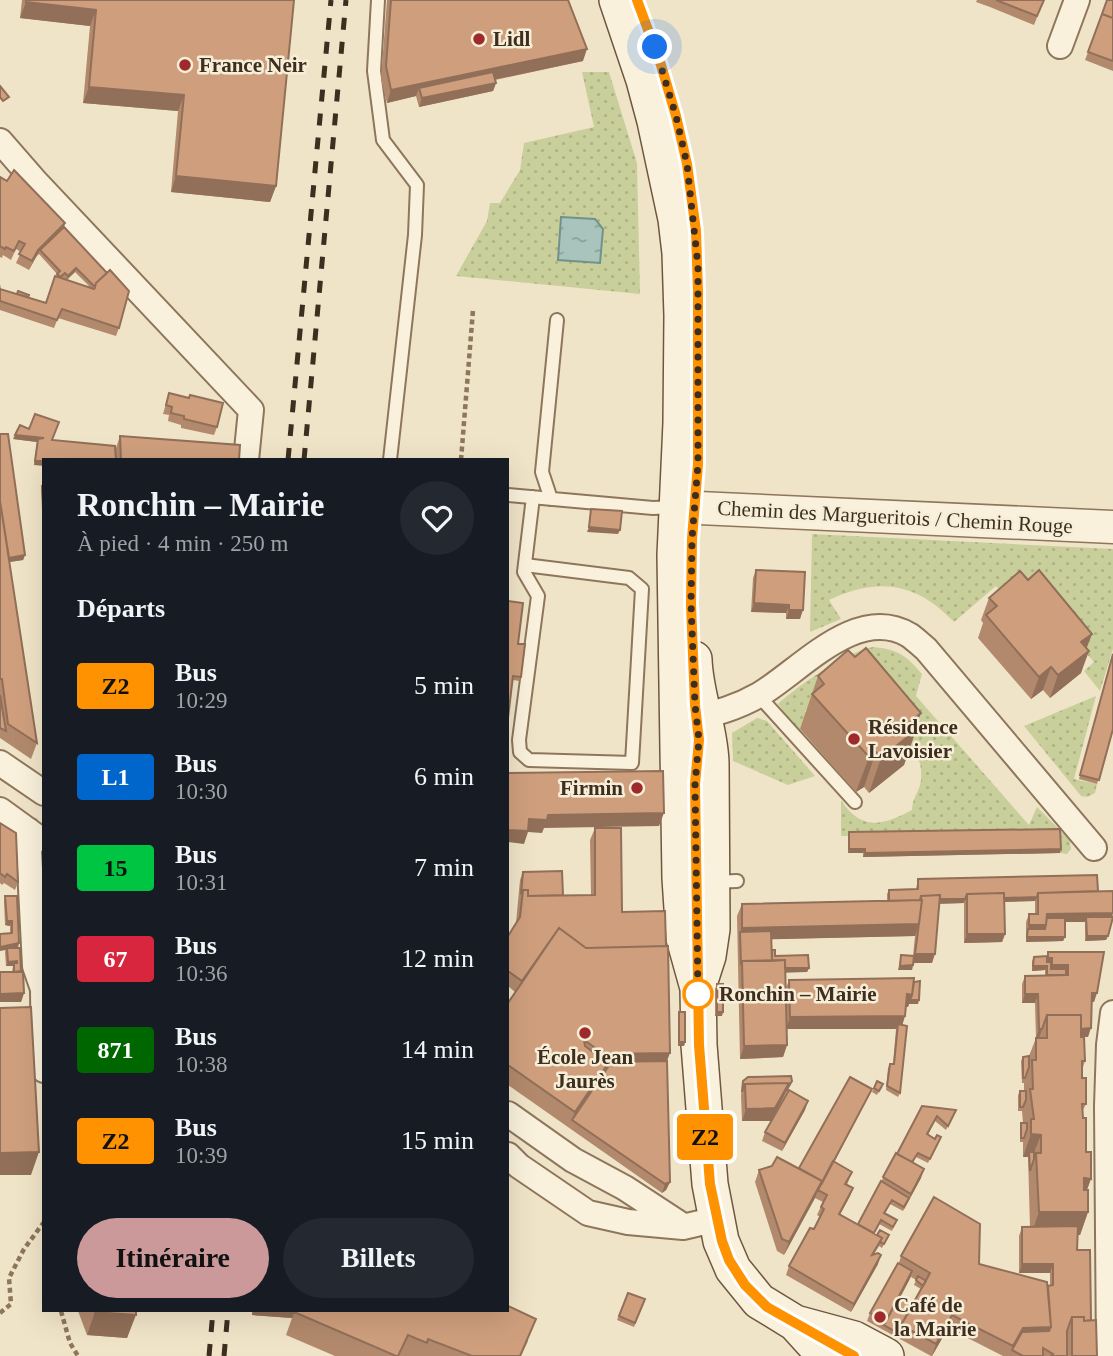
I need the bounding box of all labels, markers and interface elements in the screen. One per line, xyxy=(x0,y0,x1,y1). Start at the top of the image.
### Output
place label: Lidl xyxy=(493,27,531,51)
your location xyxy=(637,29,672,64)
marker: Lidl xyxy=(471,31,487,47)
place label: France Neir xyxy=(199,53,307,77)
marker: France Neir xyxy=(177,57,193,73)
button: heart xyxy=(400,481,474,555)
text: Ronchin – Mairie xyxy=(77,487,324,523)
street label: Chemin des Margueritois / Chemin Rouge xyxy=(717,496,1073,538)
text: À pied · 4 min · 250 m xyxy=(77,531,288,556)
text: Départs xyxy=(77,594,165,623)
text: Bus xyxy=(175,658,217,687)
text: 5 min xyxy=(414,671,474,700)
text: Z2 xyxy=(101,673,130,699)
text: 10:29 xyxy=(175,688,227,713)
place label: Résidence Lavoisier xyxy=(868,715,958,763)
marker: Résidence Lavoisier xyxy=(846,731,862,747)
text: Bus xyxy=(175,749,217,778)
text: 6 min xyxy=(414,762,474,791)
text: L1 xyxy=(101,764,130,790)
place label: Firmin xyxy=(560,776,623,800)
text: 10:30 xyxy=(175,779,227,804)
marker: Firmin xyxy=(629,780,645,796)
text: Bus xyxy=(175,840,217,869)
text: 7 min xyxy=(414,853,474,882)
text: 15 xyxy=(104,855,128,881)
text: 10:31 xyxy=(175,870,227,895)
text: Bus xyxy=(175,931,217,960)
text: 12 min xyxy=(401,944,474,973)
text: 67 xyxy=(104,946,128,972)
text: 10:36 xyxy=(175,961,227,986)
marker: Ronchin – Mairie xyxy=(683,979,713,1009)
place label: Ronchin – Mairie xyxy=(719,982,877,1006)
text: Bus xyxy=(175,1022,217,1051)
marker: École Jean Jaurès xyxy=(577,1025,593,1041)
text: 14 min xyxy=(401,1035,474,1064)
text: 871 xyxy=(98,1037,134,1063)
place label: École Jean Jaurès xyxy=(537,1045,633,1093)
text: 10:38 xyxy=(175,1052,227,1077)
text: Bus xyxy=(175,1113,217,1142)
line badge: Z2 xyxy=(674,1114,736,1160)
text: Z2 xyxy=(691,1124,719,1150)
text: 15 min xyxy=(401,1126,474,1155)
text: Z2 xyxy=(101,1128,130,1154)
text: 10:39 xyxy=(175,1143,227,1168)
button: Itinéraire xyxy=(77,1218,269,1298)
button: Billets xyxy=(283,1218,474,1298)
place label: Café de la Mairie xyxy=(894,1293,976,1341)
marker: Café de la Mairie xyxy=(872,1309,888,1325)

